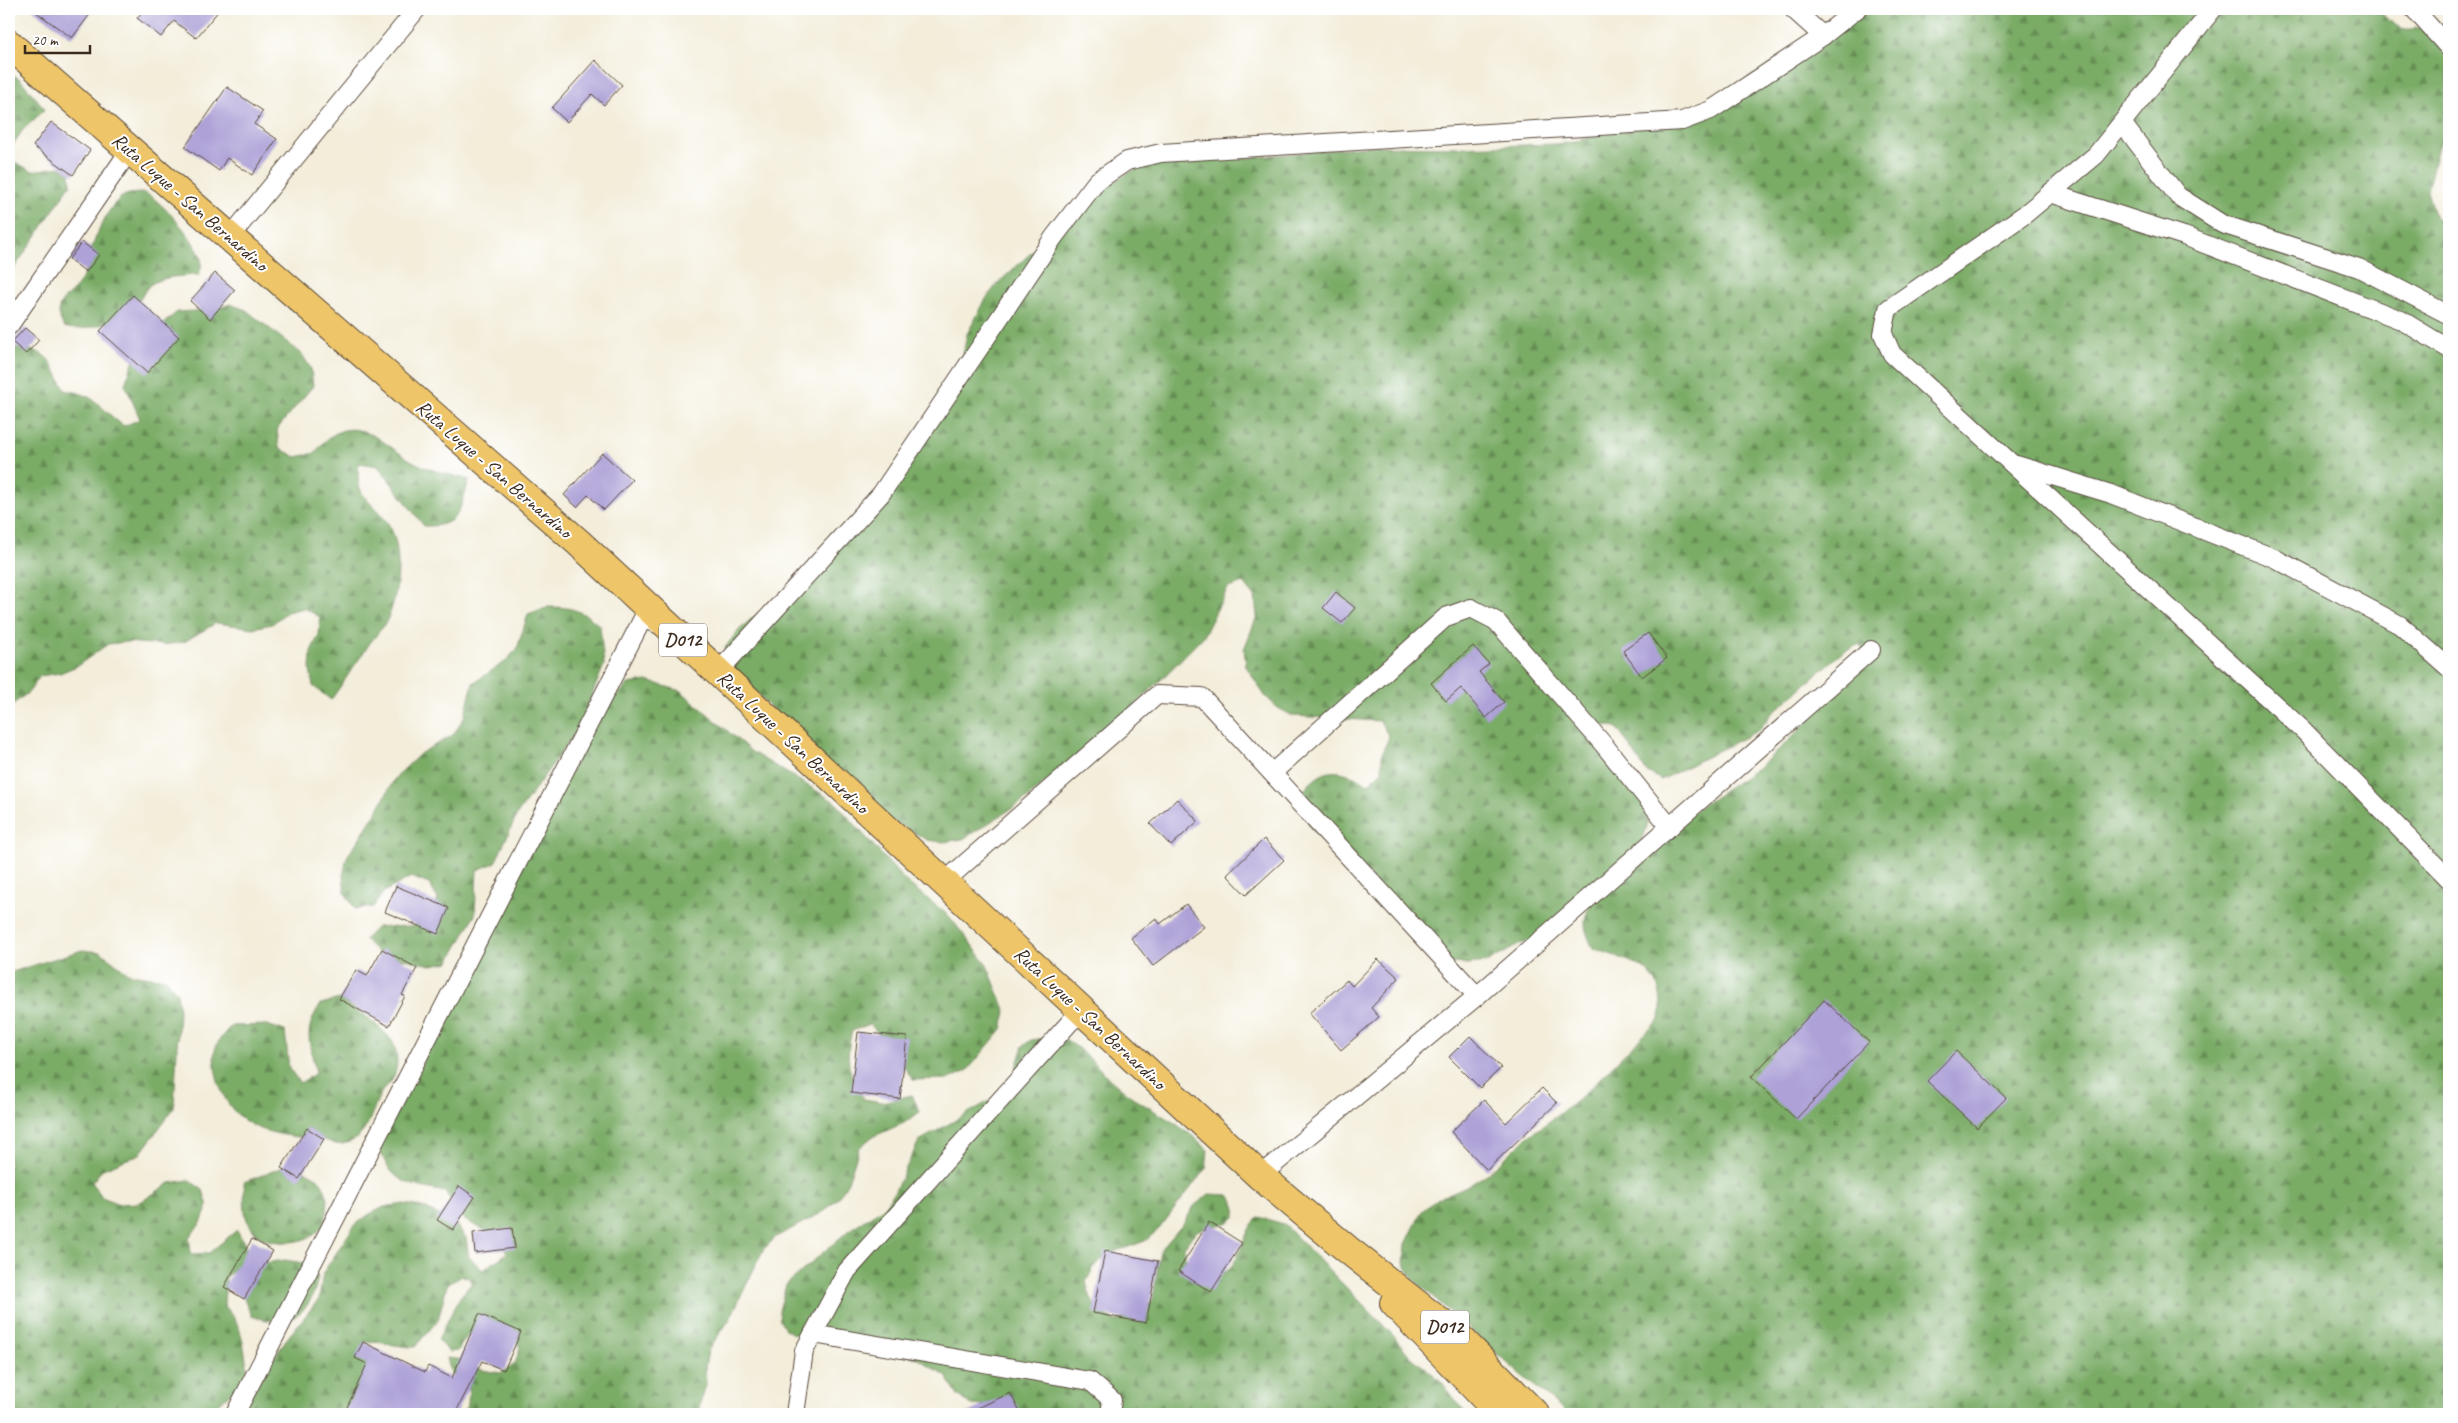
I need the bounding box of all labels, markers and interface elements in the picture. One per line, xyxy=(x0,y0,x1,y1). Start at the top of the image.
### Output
scale bar xyxy=(25,22,90,54)
text: 20 m xyxy=(32,31,59,50)
street label: Ruta Luque - San Bernardino xyxy=(107,127,275,278)
street label: Ruta Luque - San Bernardino xyxy=(411,394,579,545)
road number: D012 xyxy=(659,624,707,656)
street label: Ruta Luque - San Bernardino xyxy=(712,665,876,820)
street label: Ruta Luque - San Bernardino xyxy=(1009,941,1173,1096)
road number: D012 xyxy=(1421,1310,1469,1344)

